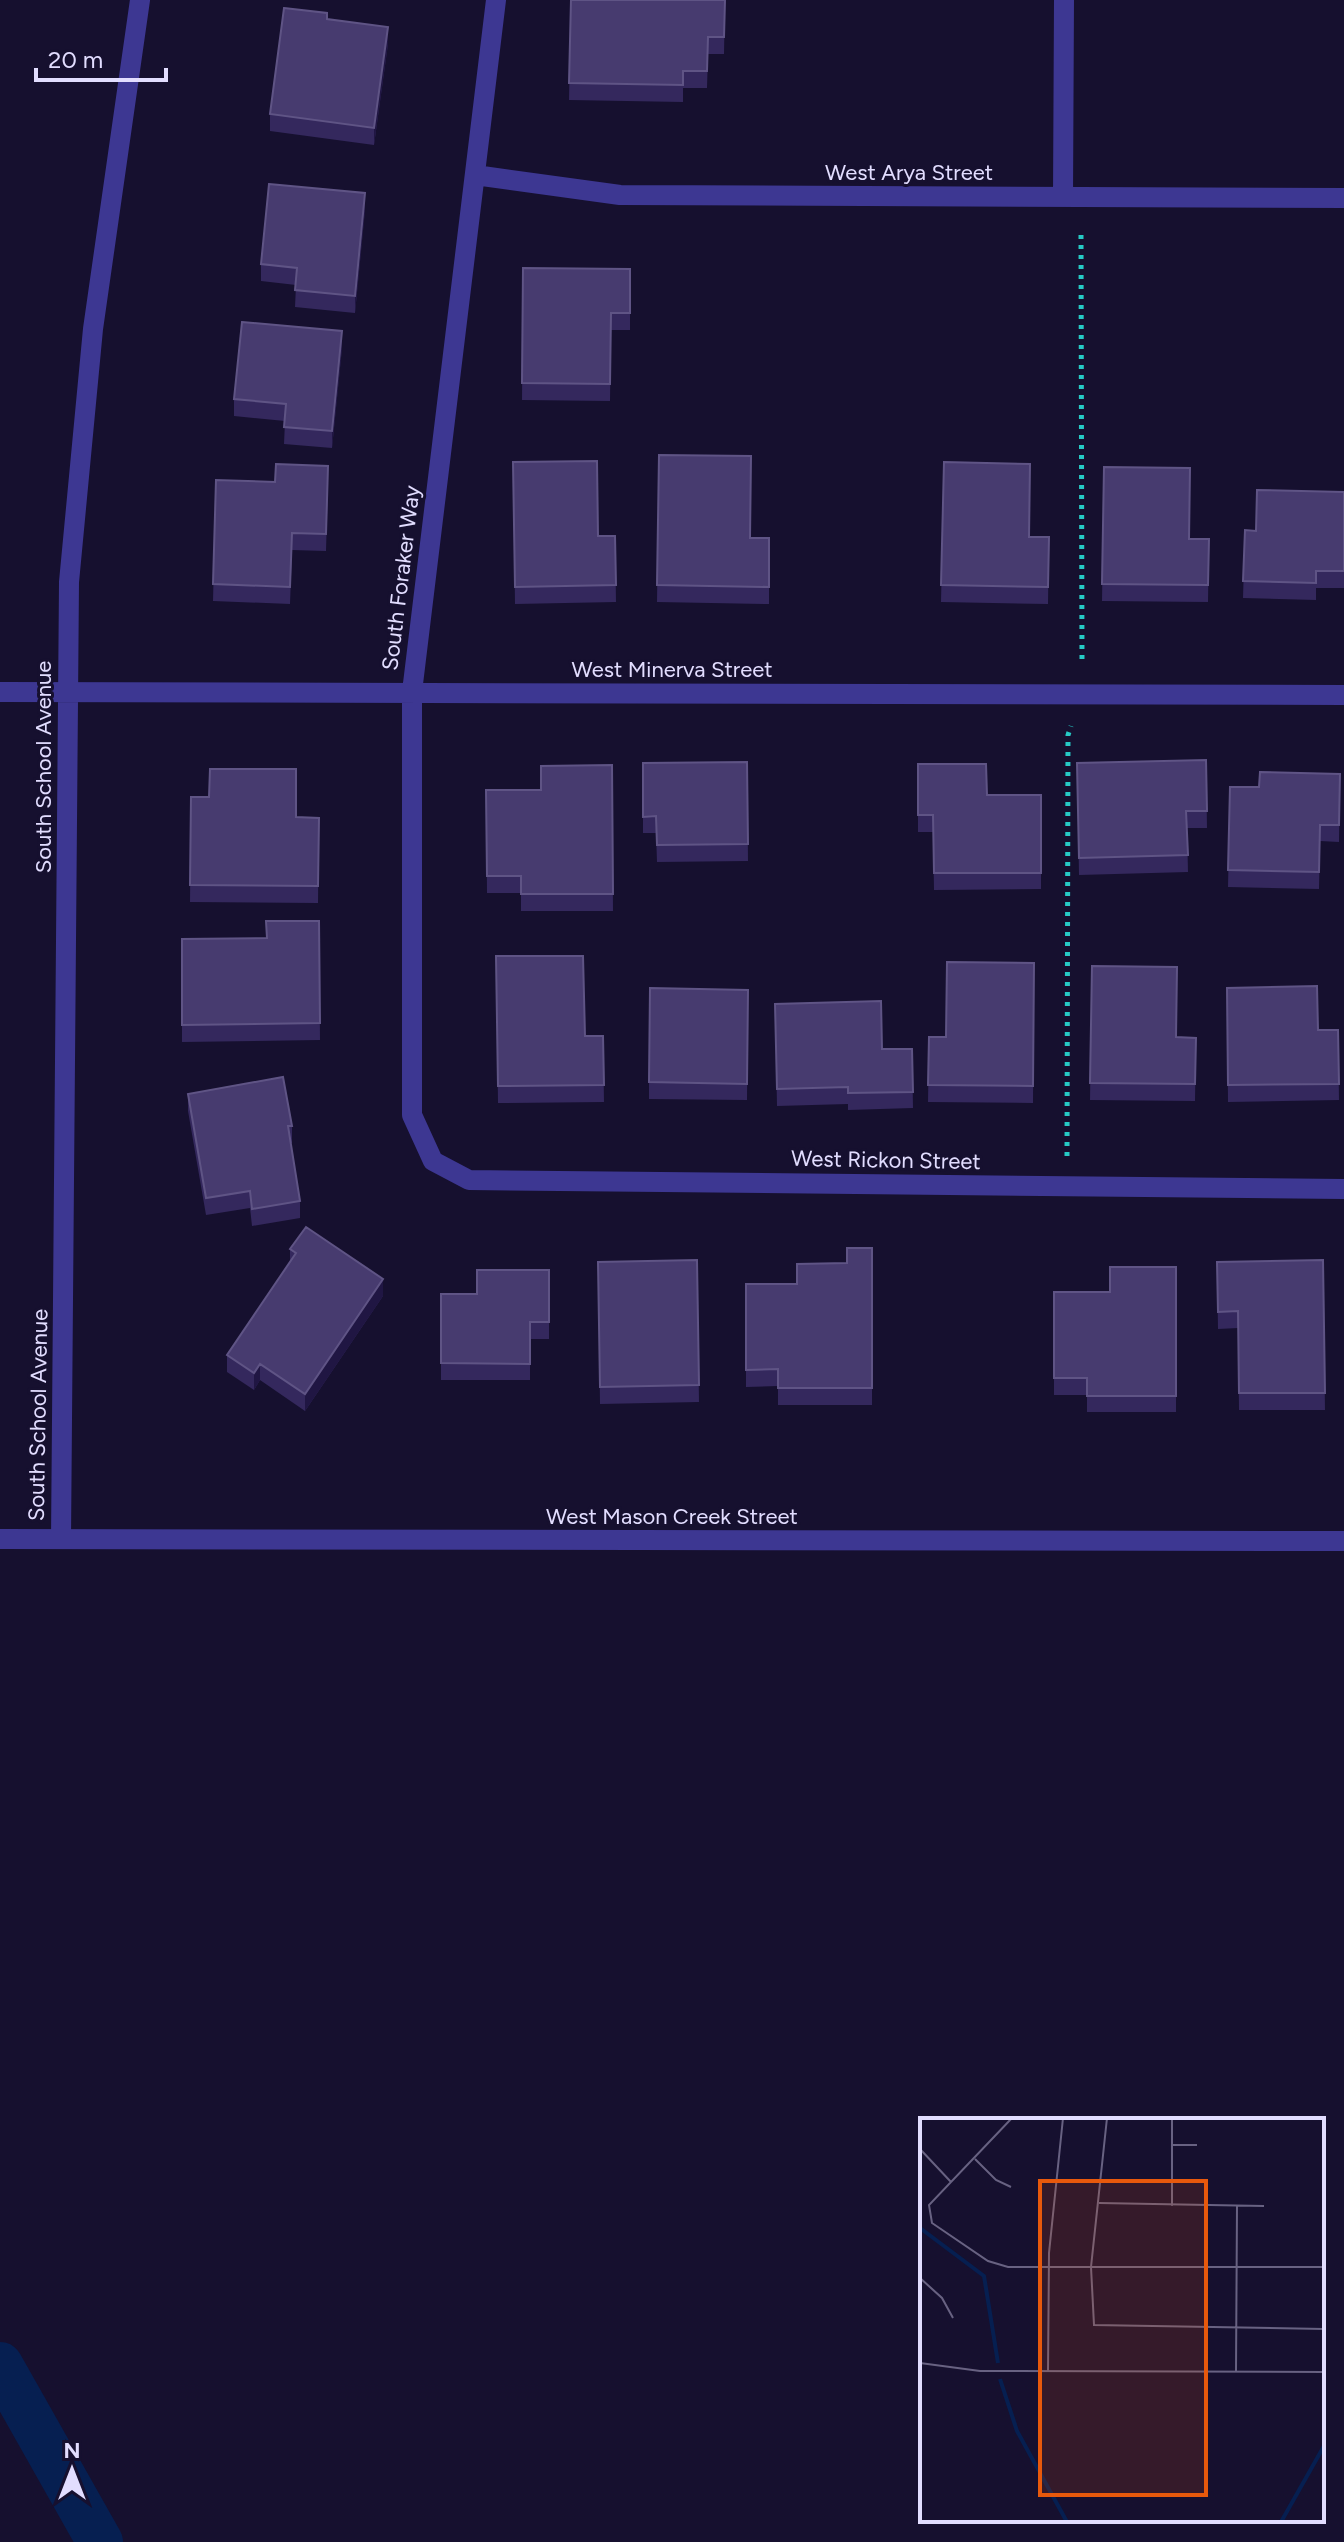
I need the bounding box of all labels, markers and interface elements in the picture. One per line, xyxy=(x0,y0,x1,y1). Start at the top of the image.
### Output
scale bar xyxy=(36,32,166,82)
text: 20 m xyxy=(48,45,103,74)
street label: West Arya Street xyxy=(825,159,993,186)
street label: South Foraker Way xyxy=(376,484,426,672)
street label: West Minerva Street xyxy=(571,656,773,683)
street label: South School Avenue xyxy=(30,661,57,873)
street label: West Rickon Street xyxy=(791,1145,981,1175)
street label: South School Avenue xyxy=(23,1309,53,1521)
street label: West Mason Creek Street xyxy=(546,1503,798,1530)
inset map xyxy=(920,2118,1324,2522)
north arrow xyxy=(32,2430,112,2510)
text: N xyxy=(63,2437,81,2464)

